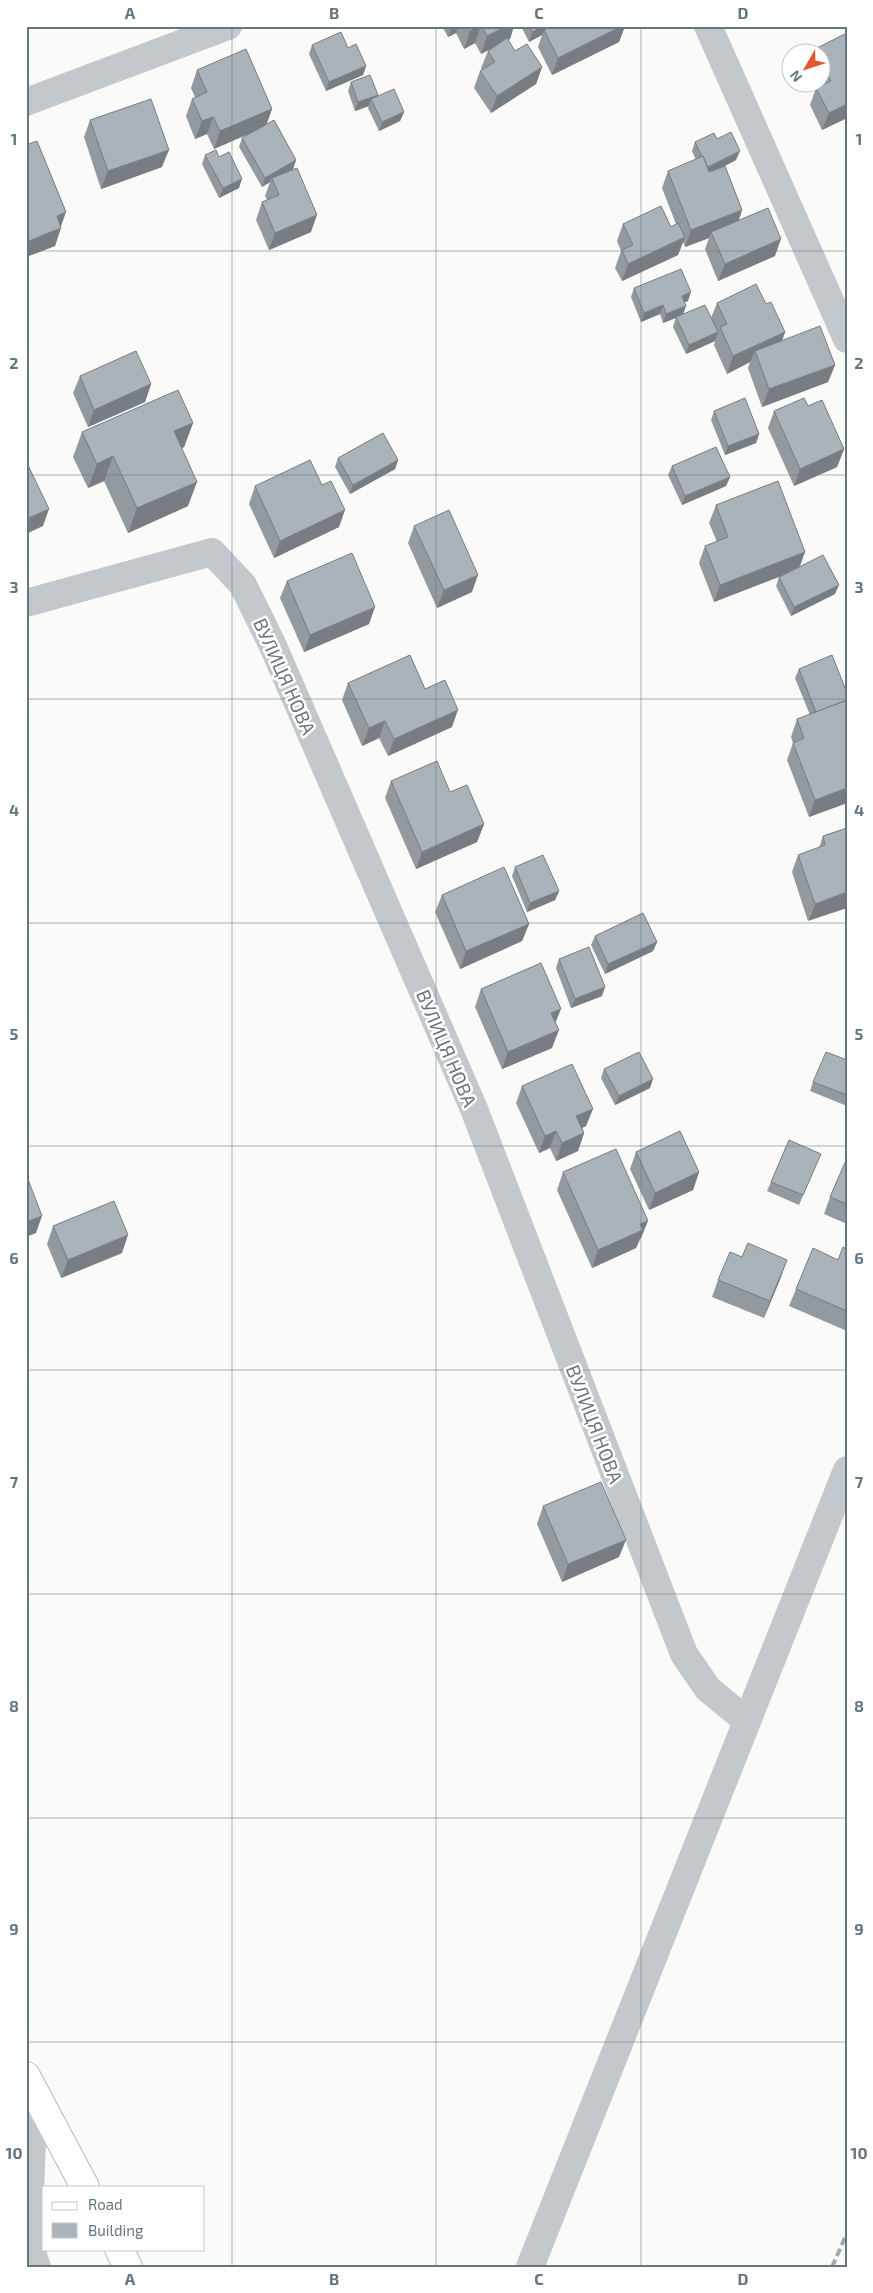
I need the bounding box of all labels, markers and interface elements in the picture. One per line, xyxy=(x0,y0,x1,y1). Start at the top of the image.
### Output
text: A xyxy=(125,3,136,22)
text: B xyxy=(329,3,339,22)
text: C xyxy=(534,3,544,22)
text: D xyxy=(738,3,749,22)
north arrow xyxy=(780,42,830,92)
text: N xyxy=(786,67,805,86)
text: 1 xyxy=(11,129,17,148)
text: 1 xyxy=(856,129,862,148)
text: 2 xyxy=(9,353,19,372)
text: 2 xyxy=(854,353,864,372)
text: 3 xyxy=(9,577,19,596)
text: 3 xyxy=(854,577,864,596)
street label: ВУЛИЦЯ НОВА xyxy=(249,614,321,738)
text: 4 xyxy=(9,800,19,819)
text: 4 xyxy=(854,800,864,819)
street label: ВУЛИЦЯ НОВА xyxy=(412,986,482,1110)
text: 5 xyxy=(10,1024,19,1043)
text: 5 xyxy=(855,1024,864,1043)
text: 6 xyxy=(9,1248,19,1267)
text: 6 xyxy=(854,1248,864,1267)
street label: ВУЛИЦЯ НОВА xyxy=(562,1361,628,1487)
text: 7 xyxy=(10,1472,19,1491)
text: 7 xyxy=(855,1472,864,1491)
text: 8 xyxy=(9,1696,19,1715)
text: 8 xyxy=(854,1696,864,1715)
text: 9 xyxy=(9,1919,19,1938)
text: 9 xyxy=(854,1919,864,1938)
text: 10 xyxy=(5,2143,23,2162)
text: 10 xyxy=(850,2143,868,2162)
legend xyxy=(42,2186,205,2250)
text: Road xyxy=(88,2195,123,2213)
text: Building xyxy=(88,2221,144,2239)
text: A xyxy=(125,2269,136,2288)
text: B xyxy=(329,2269,339,2288)
text: C xyxy=(534,2269,544,2288)
text: D xyxy=(738,2269,749,2288)

